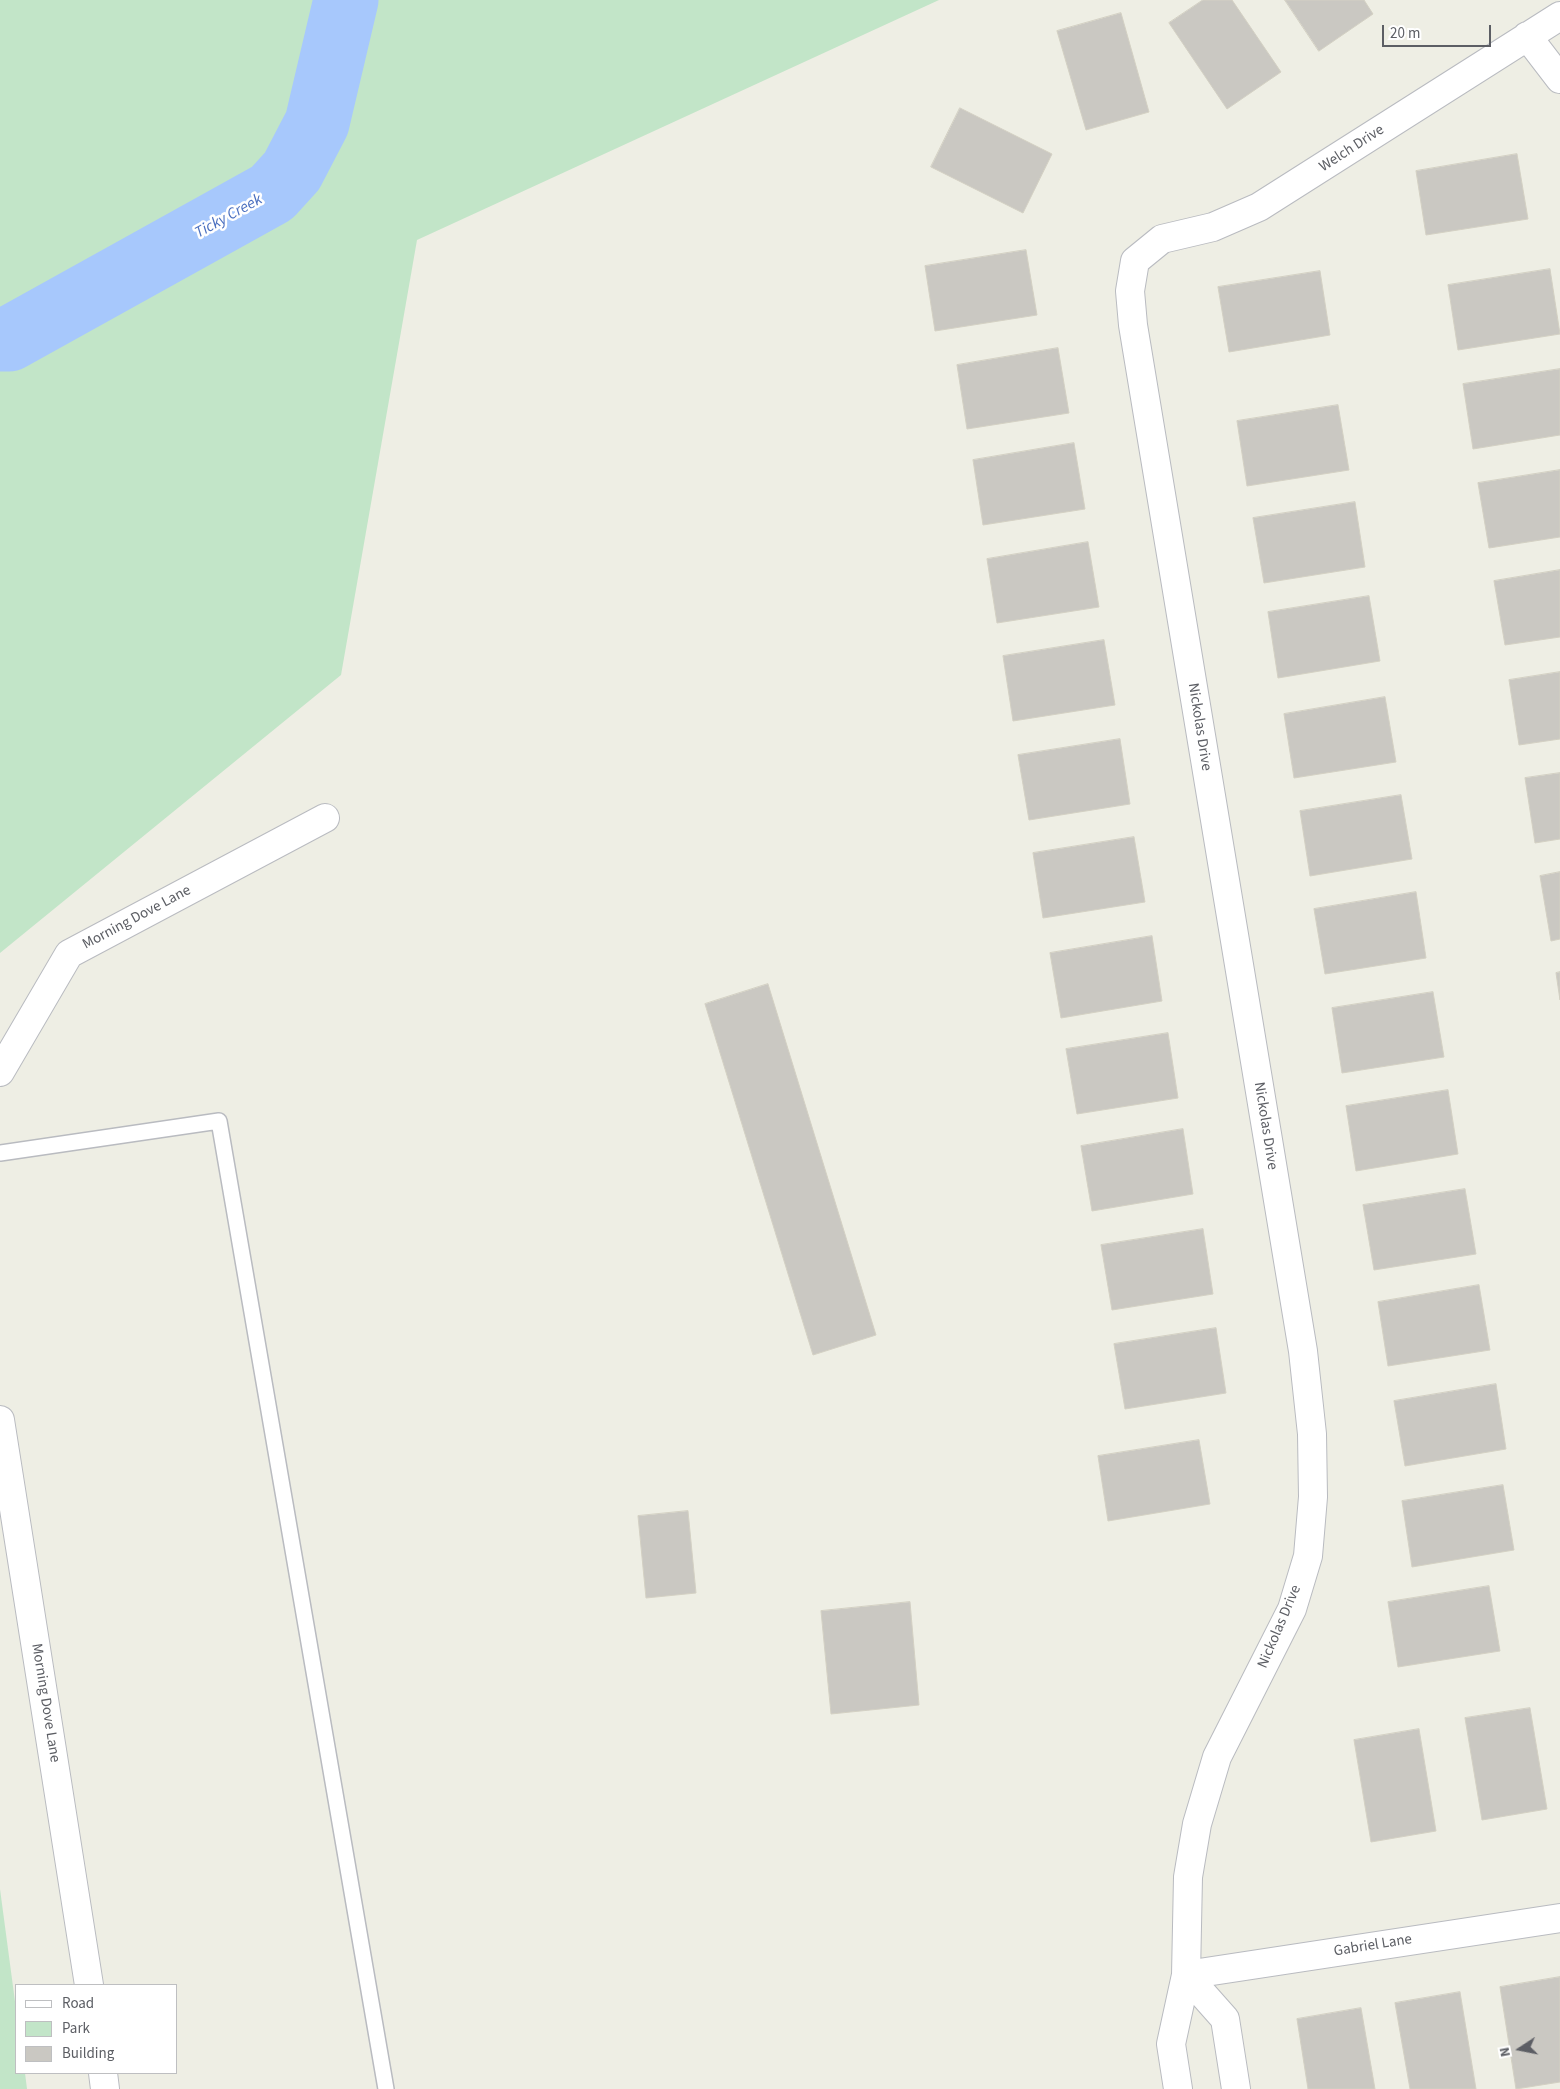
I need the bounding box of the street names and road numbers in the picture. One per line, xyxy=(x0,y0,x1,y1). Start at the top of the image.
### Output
street label: Welch Drive xyxy=(1316,121,1388,177)
street label: Nickolas Drive xyxy=(1183,682,1215,772)
street label: Morning Dove Lane xyxy=(80,882,194,954)
street label: Nickolas Drive xyxy=(1249,1081,1281,1171)
street label: Nickolas Drive xyxy=(1254,1583,1306,1671)
street label: Morning Dove Lane xyxy=(27,1642,63,1764)
street label: Gabriel Lane xyxy=(1333,1931,1413,1961)

